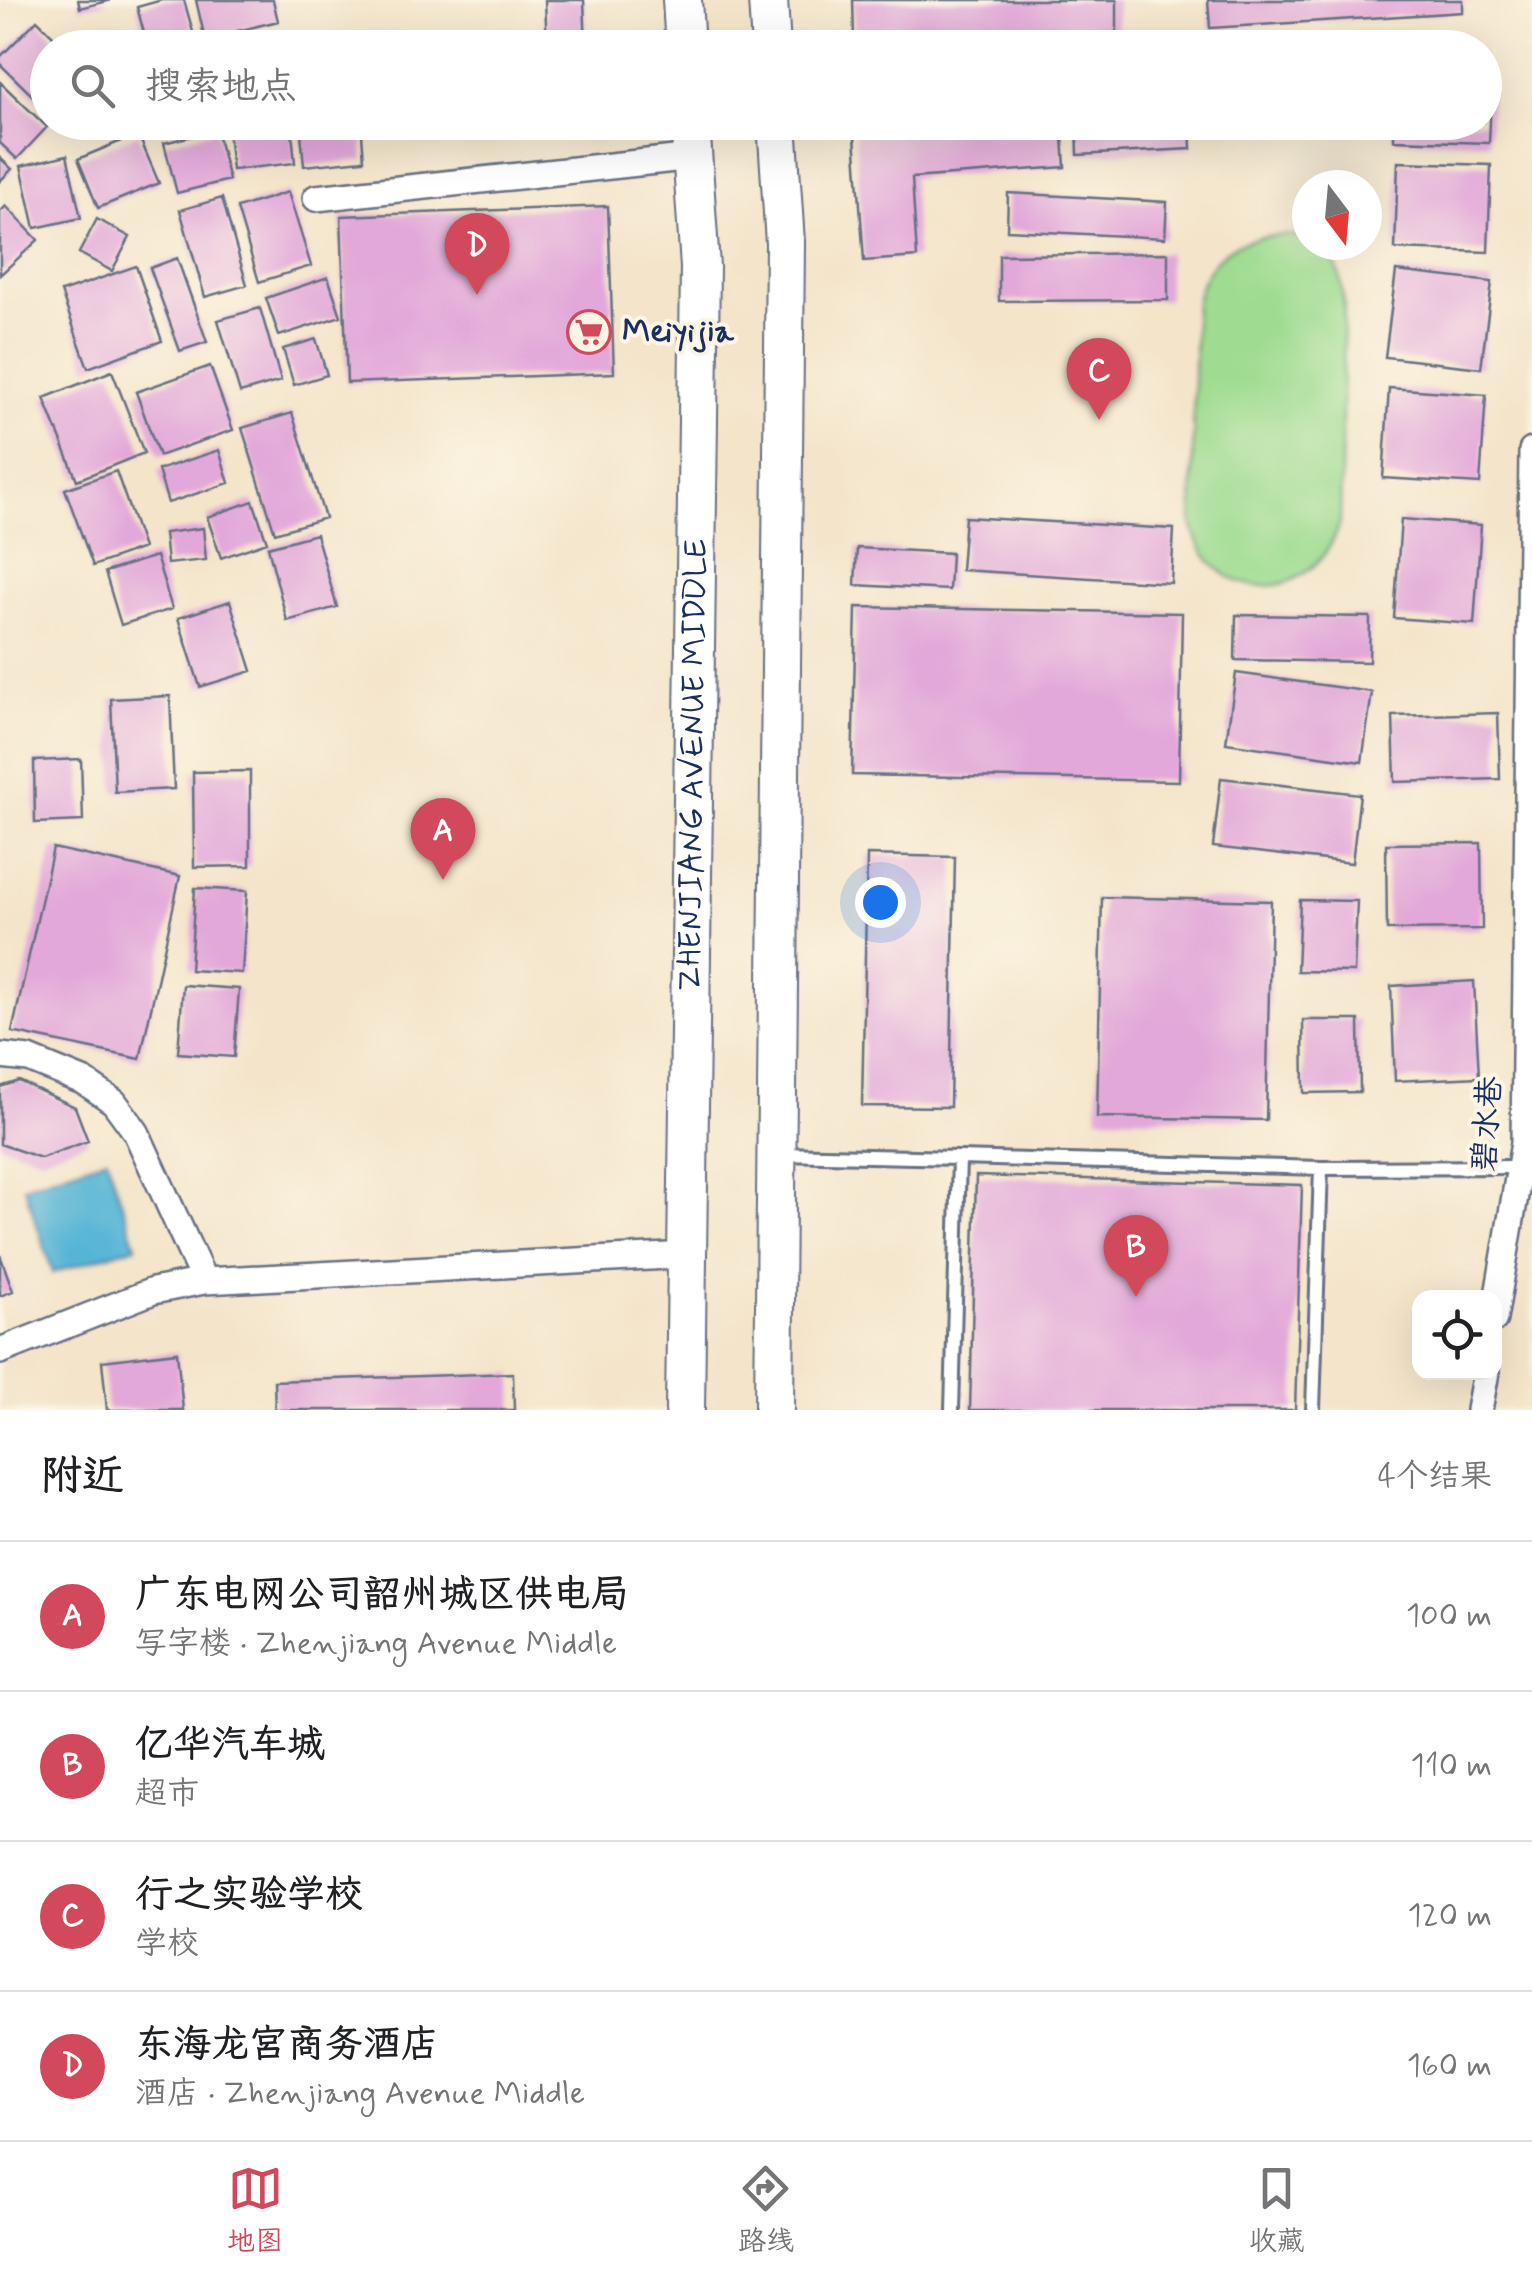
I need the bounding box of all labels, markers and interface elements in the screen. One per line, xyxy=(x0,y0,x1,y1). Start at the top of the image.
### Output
search box xyxy=(30,30,1502,140)
icon: search xyxy=(65,58,120,113)
text: 搜索地点 xyxy=(145,63,297,112)
north arrow xyxy=(1292,170,1382,260)
pin: D xyxy=(444,212,510,295)
supermarket icon: Meiyijia xyxy=(566,309,612,355)
place label: Meiyijia xyxy=(622,311,735,353)
pin: C xyxy=(1066,338,1132,420)
street label: ZHENJIANG AVENUE MIDDLE xyxy=(669,539,717,991)
pin: A xyxy=(410,798,476,880)
your location xyxy=(855,877,906,928)
street label: 碧水巷 xyxy=(1464,1075,1512,1173)
pin: B xyxy=(1104,1214,1168,1297)
map controls xyxy=(1412,1290,1502,1380)
button: locate xyxy=(1412,1290,1502,1380)
text: 附近 xyxy=(40,1450,124,1505)
text: 4个结果 xyxy=(1377,1456,1492,1498)
text: 广东电网公司韶州城区供电局 xyxy=(135,1571,629,1620)
text: A xyxy=(62,1595,83,1637)
text: 100 m xyxy=(1406,1595,1492,1637)
text: 写字楼 · Zhenjiang Avenue Middle xyxy=(135,1623,617,1665)
text: 亿华汽车城 xyxy=(135,1721,325,1770)
text: B xyxy=(62,1745,83,1787)
text: 110 m xyxy=(1411,1745,1492,1787)
text: 超市 xyxy=(135,1773,199,1815)
text: 行之实验学校 xyxy=(135,1871,363,1920)
text: C xyxy=(61,1895,84,1937)
text: 120 m xyxy=(1407,1895,1492,1937)
text: 学校 xyxy=(135,1923,199,1965)
text: 东海龙宫商务酒店 xyxy=(135,2021,439,2070)
text: D xyxy=(61,2045,84,2087)
text: 160 m xyxy=(1407,2045,1492,2087)
text: 酒店 · Zhenjiang Avenue Middle xyxy=(135,2073,585,2115)
tab: 地图 xyxy=(227,2161,283,2261)
tab: 路线 xyxy=(738,2161,794,2261)
tab: 收藏 xyxy=(1249,2161,1305,2261)

